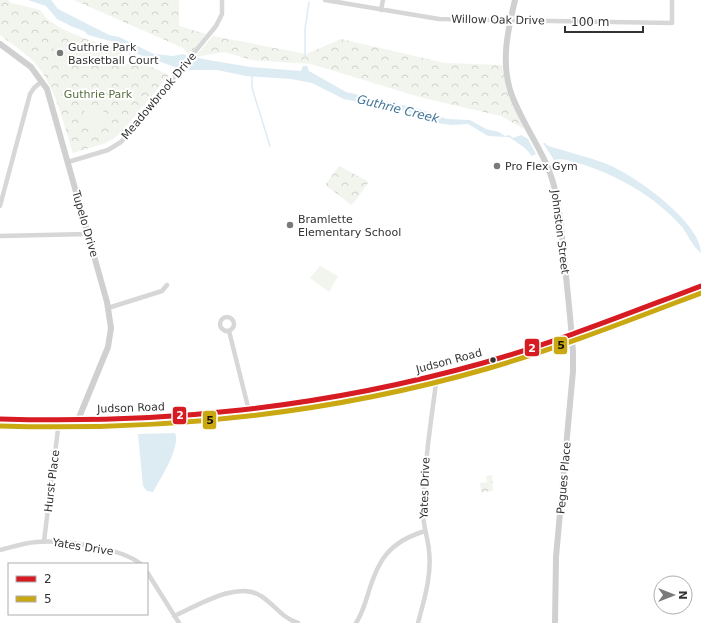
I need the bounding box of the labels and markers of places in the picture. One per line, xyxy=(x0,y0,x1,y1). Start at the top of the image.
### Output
place label: Guthrie Park Basketball Court xyxy=(68,41,159,67)
marker: Guthrie Park Basketball Court xyxy=(55,48,65,58)
place label: Pro Flex Gym xyxy=(505,160,578,173)
marker: Pro Flex Gym xyxy=(492,161,502,171)
place label: Bramlette Elementary School xyxy=(298,213,401,239)
marker: Bramlette Elementary School xyxy=(285,220,295,230)
unlabelled marker xyxy=(488,355,498,365)

